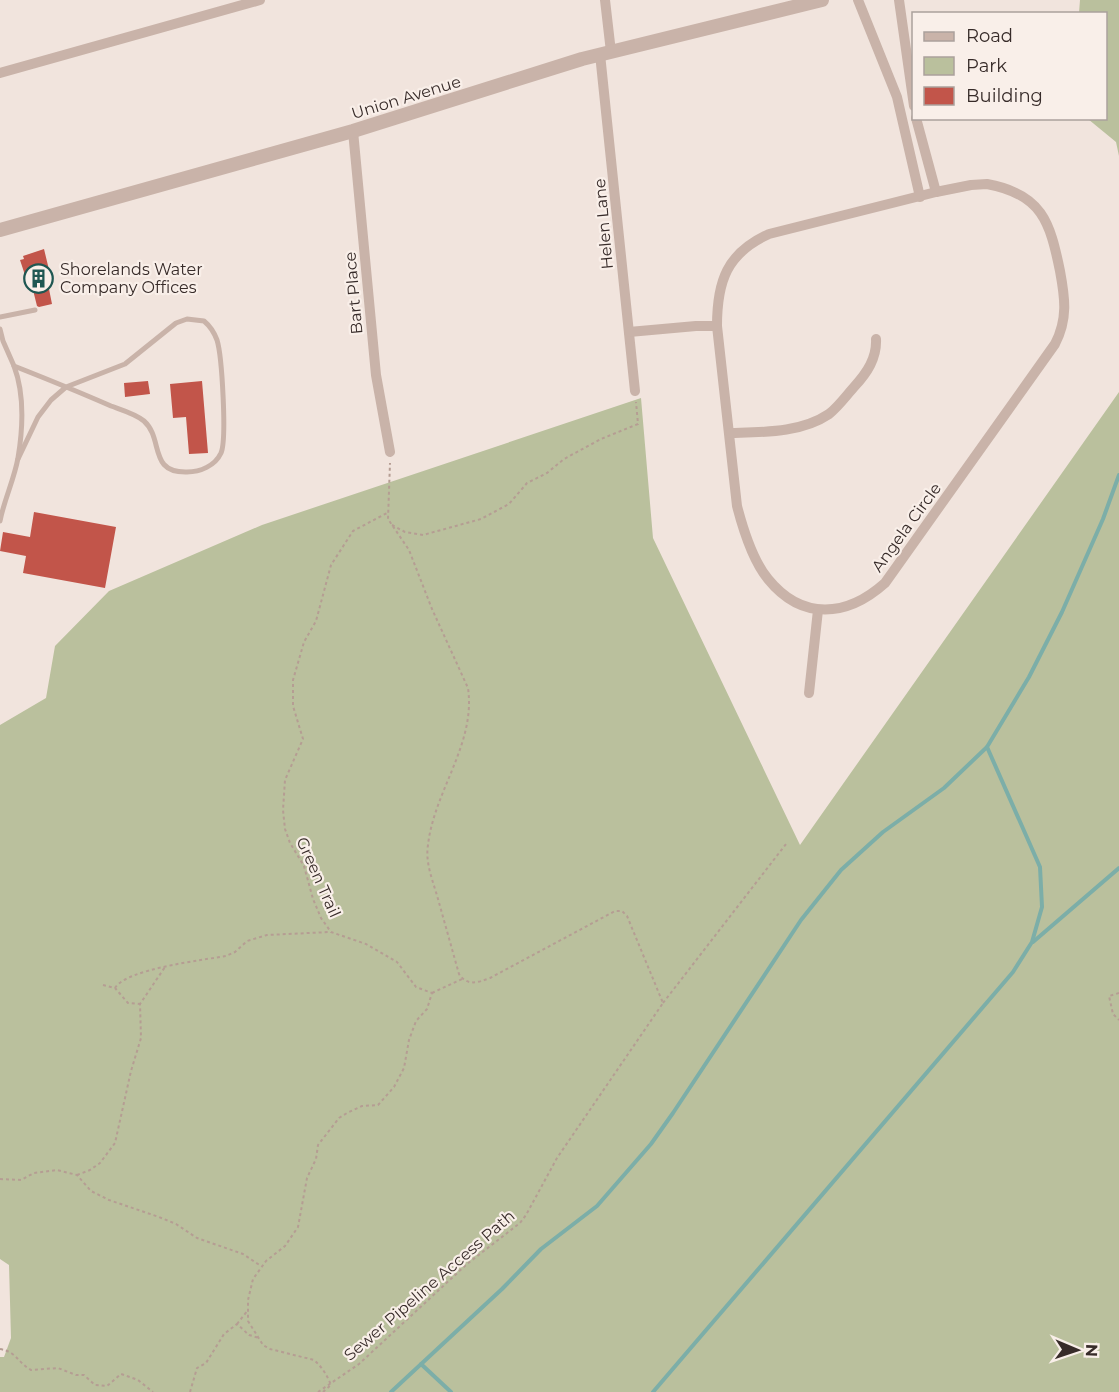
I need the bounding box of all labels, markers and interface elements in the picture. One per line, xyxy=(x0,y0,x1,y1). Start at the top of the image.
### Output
legend xyxy=(912,12,1107,120)
text: Road xyxy=(966,25,1013,47)
text: Park xyxy=(966,55,1007,77)
street label: Union Avenue xyxy=(349,72,463,123)
text: Building xyxy=(966,85,1043,107)
street label: Helen Lane xyxy=(590,178,617,270)
street label: Bart Place xyxy=(340,251,367,335)
place label: Shorelands Water Company Offices xyxy=(60,260,203,297)
building icon: Shorelands Water Company Offices xyxy=(23,262,55,294)
street label: Angela Circle xyxy=(868,479,945,576)
street label: Green Trail xyxy=(292,834,345,920)
street label: Sewer Pipeline Access Path xyxy=(340,1206,518,1365)
north arrow xyxy=(1047,1320,1107,1380)
text: N xyxy=(1082,1344,1101,1357)

